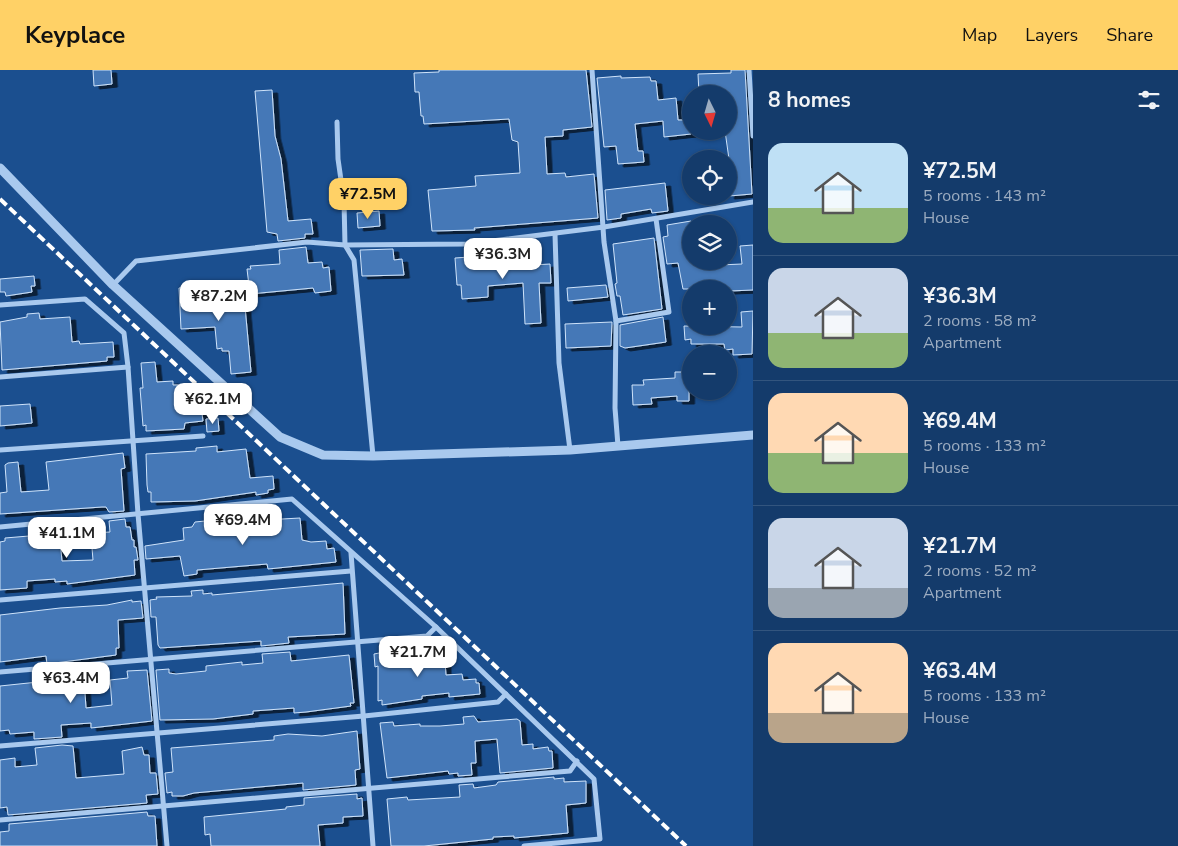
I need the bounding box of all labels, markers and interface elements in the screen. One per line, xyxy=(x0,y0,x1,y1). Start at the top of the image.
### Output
text: Keyplace xyxy=(25,19,125,51)
text: Map xyxy=(962,23,997,47)
text: Layers xyxy=(1025,23,1078,47)
text: Share xyxy=(1106,23,1153,47)
north arrow xyxy=(682,85,738,140)
map controls xyxy=(682,85,737,400)
text: 8 homes xyxy=(768,86,851,114)
icon: filters xyxy=(1135,86,1163,114)
button: locate xyxy=(682,150,737,205)
text: ¥72.5M xyxy=(923,157,997,185)
icon: home xyxy=(808,163,868,223)
pin: ¥72.5M xyxy=(327,178,409,220)
text: ¥72.5M xyxy=(340,183,396,205)
text: 5 rooms · 143 m² xyxy=(923,185,1046,207)
text: House xyxy=(923,207,969,229)
button: layers xyxy=(682,215,737,270)
pin: ¥36.3M xyxy=(462,238,544,280)
text: ¥36.3M xyxy=(475,243,531,265)
pin: ¥87.2M xyxy=(178,280,260,322)
button: + xyxy=(682,280,737,335)
text: ¥36.3M xyxy=(923,282,997,310)
text: ¥87.2M xyxy=(191,285,247,307)
icon: home xyxy=(808,288,868,348)
text: 2 rooms · 58 m² xyxy=(923,310,1036,332)
text: Apartment xyxy=(923,332,1001,354)
button: − xyxy=(682,345,737,400)
pin: ¥62.1M xyxy=(172,382,254,425)
text: ¥62.1M xyxy=(185,388,241,410)
text: ¥69.4M xyxy=(923,407,997,435)
icon: home xyxy=(808,413,868,473)
text: 5 rooms · 133 m² xyxy=(923,435,1046,457)
text: House xyxy=(923,457,969,479)
pin: ¥69.4M xyxy=(202,504,284,546)
text: ¥69.4M xyxy=(215,509,271,531)
pin: ¥41.1M xyxy=(26,516,108,559)
text: ¥41.1M xyxy=(39,522,95,544)
text: ¥21.7M xyxy=(923,532,997,560)
icon: home xyxy=(808,538,868,598)
text: 2 rooms · 52 m² xyxy=(923,560,1036,582)
text: Apartment xyxy=(923,582,1001,604)
pin: ¥21.7M xyxy=(377,636,459,678)
text: ¥21.7M xyxy=(390,641,446,663)
text: ¥63.4M xyxy=(923,657,997,685)
pin: ¥63.4M xyxy=(30,662,112,704)
icon: home xyxy=(808,663,868,723)
text: ¥63.4M xyxy=(43,667,99,689)
text: 5 rooms · 133 m² xyxy=(923,685,1046,707)
text: House xyxy=(923,707,969,729)

